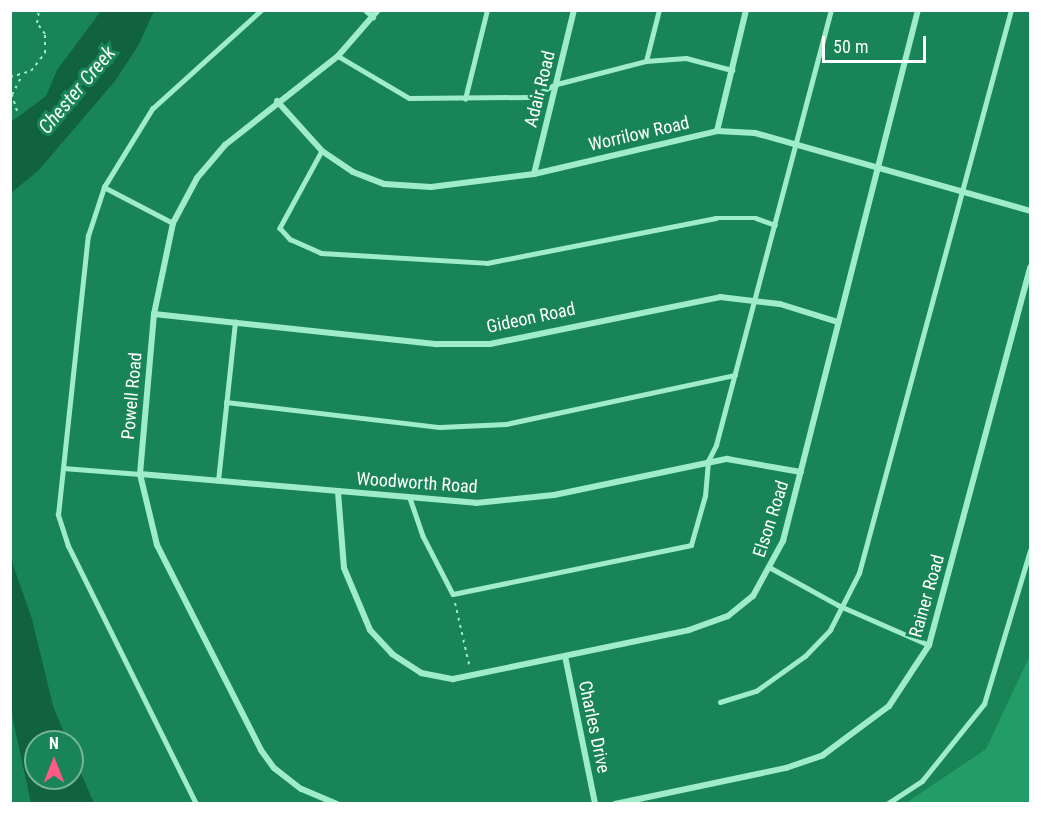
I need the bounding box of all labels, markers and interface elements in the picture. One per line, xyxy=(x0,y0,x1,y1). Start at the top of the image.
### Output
scale bar xyxy=(825,24,928,62)
text: 50 m xyxy=(833,36,868,57)
water label: Chester Creek xyxy=(33,41,121,139)
street label: Adair Road xyxy=(520,49,560,129)
street label: Worrilow Road xyxy=(587,112,691,156)
street label: Gideon Road xyxy=(485,298,577,338)
street label: Powell Road xyxy=(117,351,147,441)
street label: Woodworth Road xyxy=(356,468,478,498)
street label: Elson Road xyxy=(748,478,794,560)
street label: Rainer Road xyxy=(905,552,949,640)
street label: Charles Drive xyxy=(574,679,614,775)
north arrow xyxy=(24,730,84,790)
text: N xyxy=(49,734,59,753)

